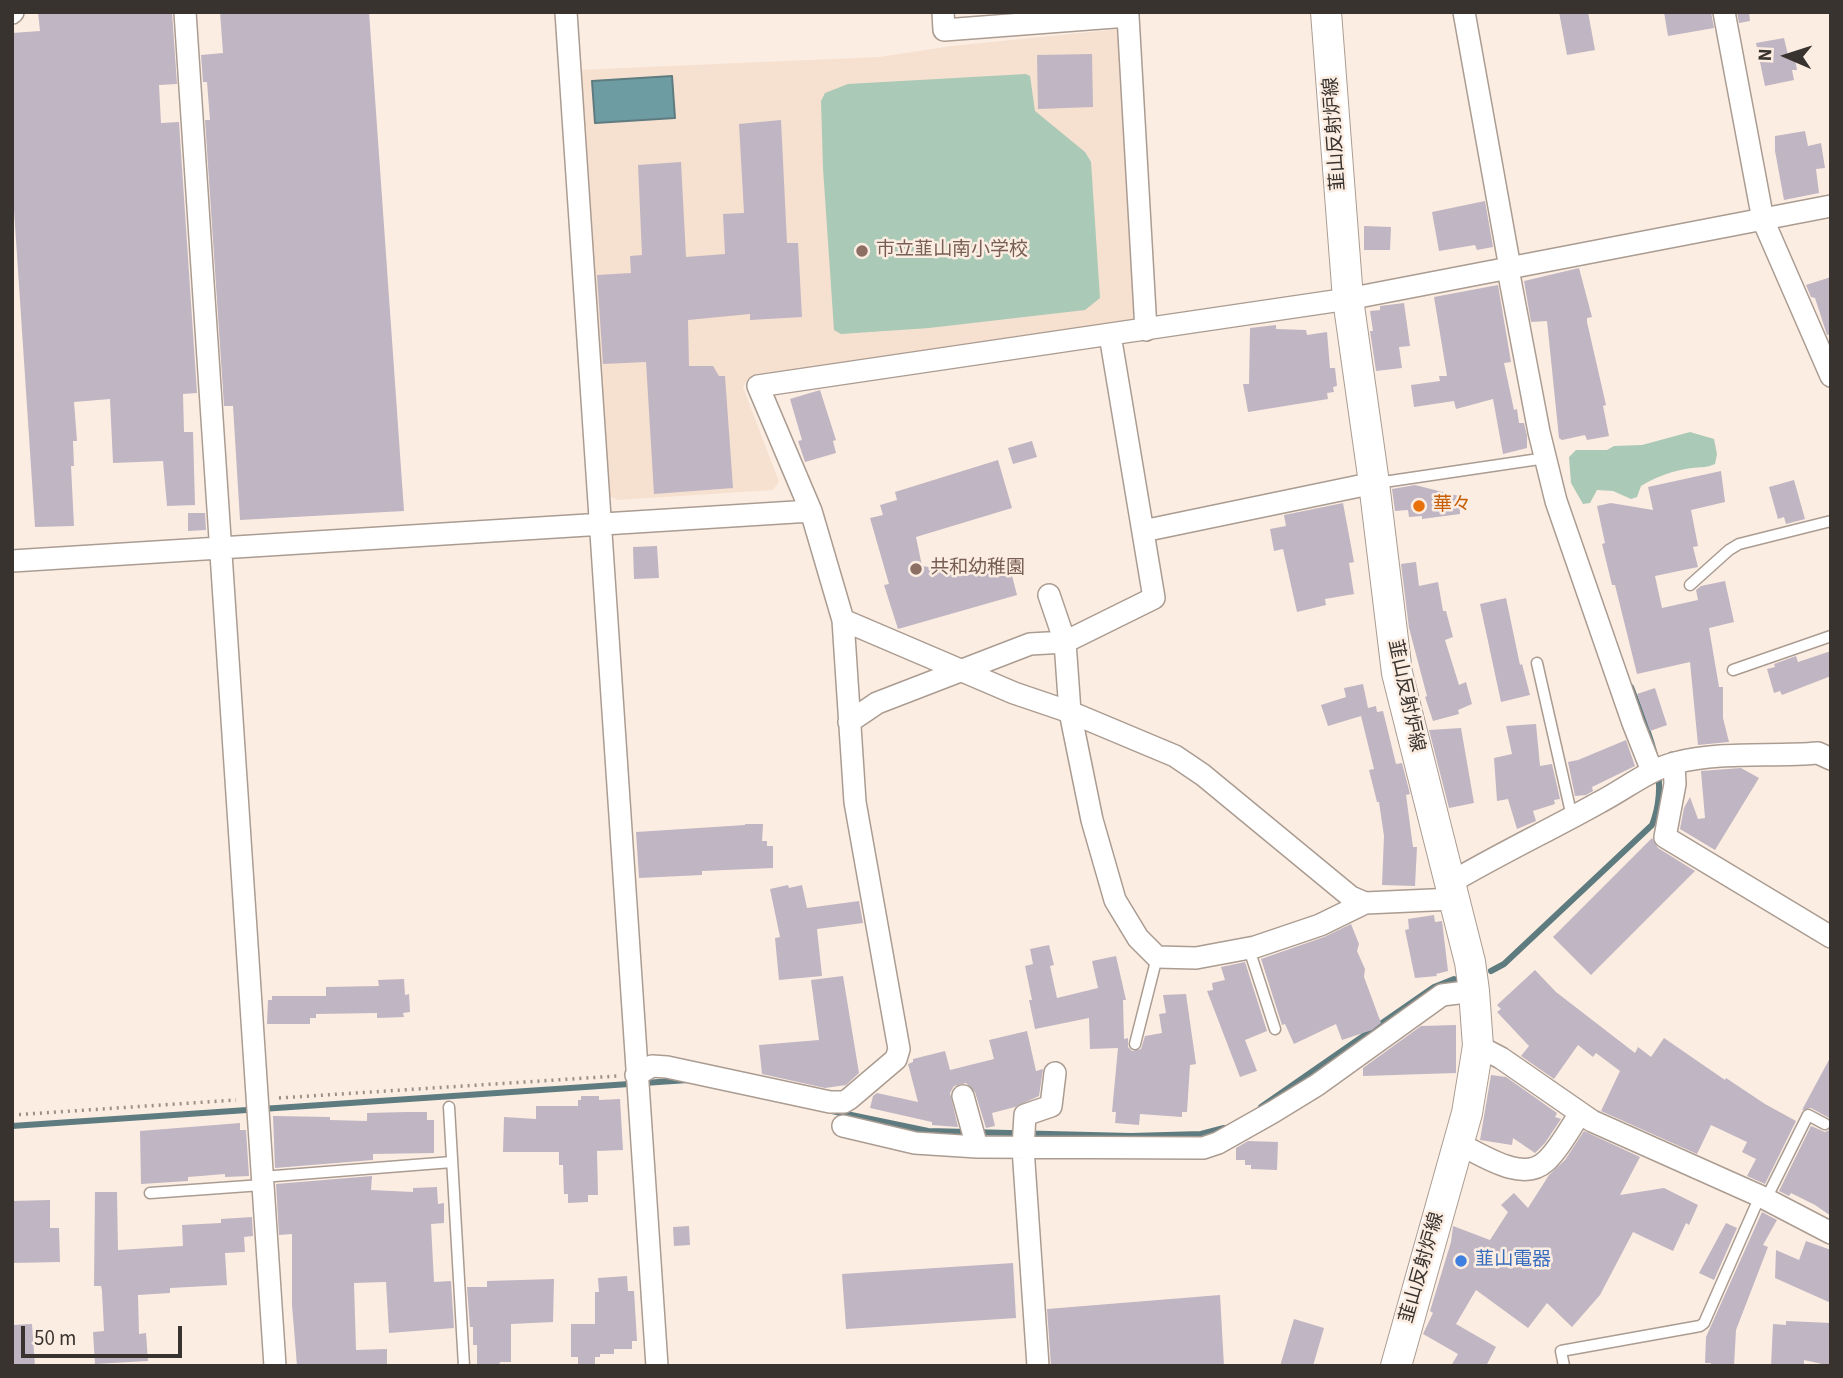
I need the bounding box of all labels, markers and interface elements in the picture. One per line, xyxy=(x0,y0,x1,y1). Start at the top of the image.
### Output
north arrow xyxy=(1752,21,1822,91)
text: N xyxy=(1752,48,1779,62)
street label: 韮山反射炉線 xyxy=(1321,76,1351,192)
place label: 市立韮山南小学校 xyxy=(876,240,1028,262)
marker: 市立韮山南小学校 xyxy=(854,243,870,259)
place label: 華々 xyxy=(1433,495,1471,517)
marker: 華々 xyxy=(1411,498,1427,514)
place label: 共和幼稚園 xyxy=(930,558,1025,580)
marker: 共和幼稚園 xyxy=(908,561,924,577)
street label: 韮山反射炉線 xyxy=(1382,638,1428,754)
street label: 韮山反射炉線 xyxy=(1396,1210,1450,1326)
place label: 韮山電器 xyxy=(1475,1250,1551,1272)
marker: 韮山電器 xyxy=(1453,1253,1469,1269)
scale bar xyxy=(24,1312,186,1356)
text: 50 m xyxy=(34,1323,76,1353)

